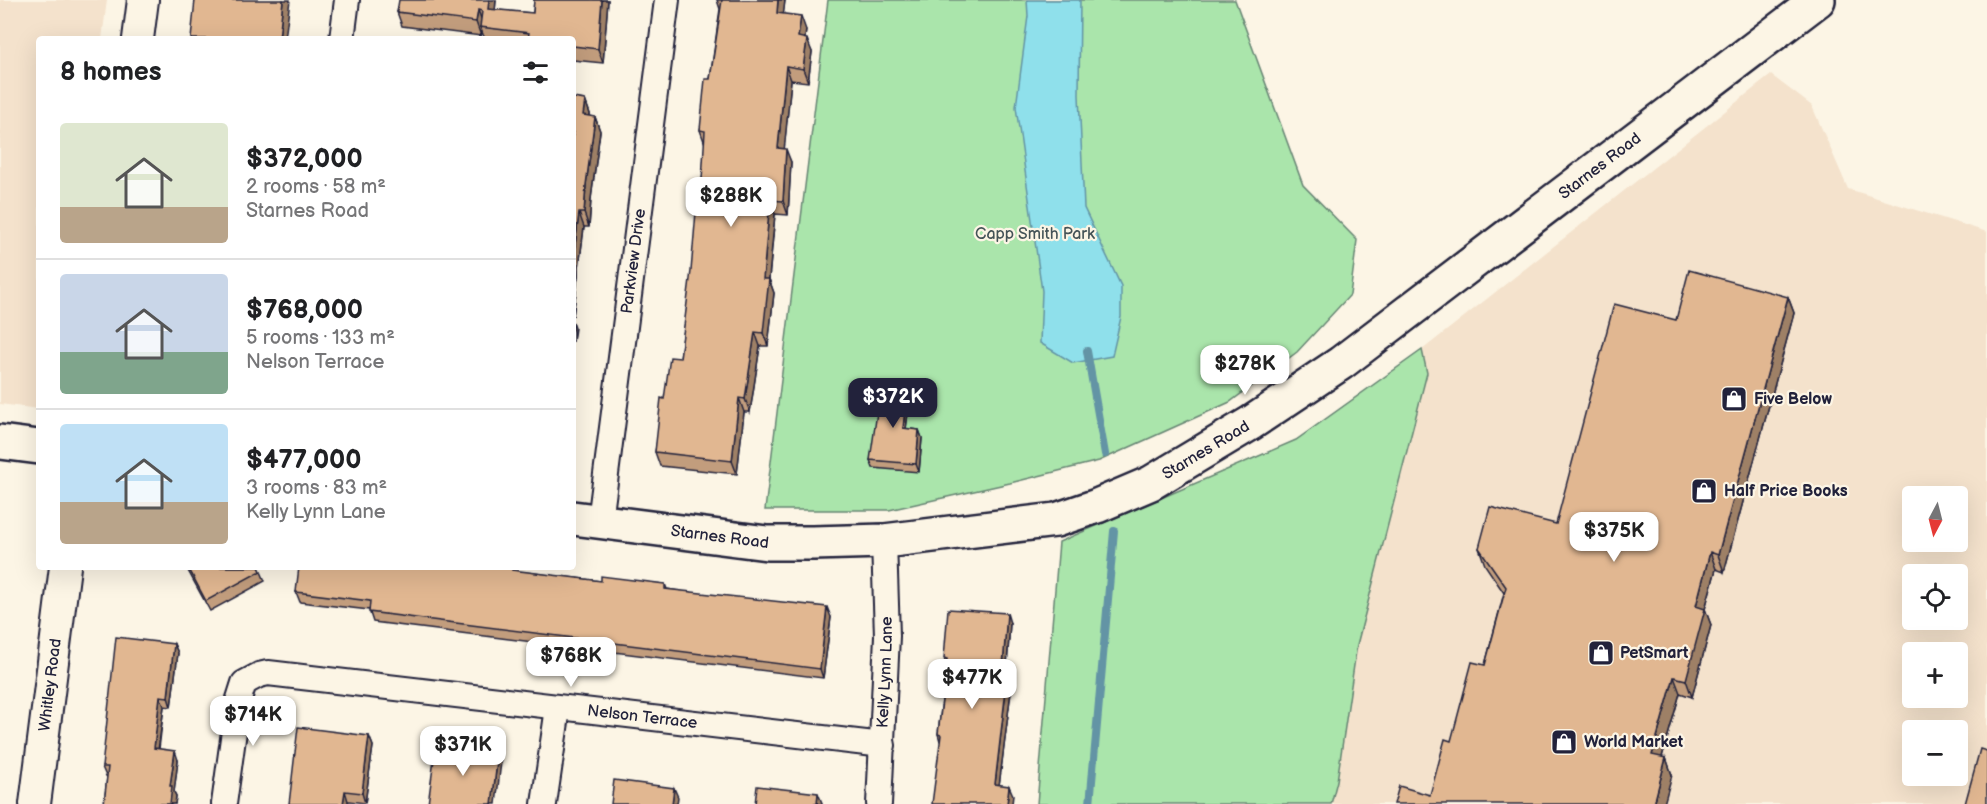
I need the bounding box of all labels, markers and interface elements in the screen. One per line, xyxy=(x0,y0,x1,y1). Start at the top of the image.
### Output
icon: filters xyxy=(519,56,552,89)
text: 8 homes xyxy=(60,57,162,88)
street label: Starnes Road xyxy=(1555,129,1645,203)
text: $372,000 xyxy=(246,144,363,175)
icon: home xyxy=(108,147,180,219)
text: 2 rooms · 58 m² xyxy=(246,175,386,199)
pin: $288K xyxy=(689,177,773,228)
text: $288K xyxy=(700,184,762,208)
text: Starnes Road xyxy=(246,199,369,223)
street label: Parkview Drive xyxy=(617,207,650,315)
park label: Capp Smith Park xyxy=(975,225,1095,244)
text: $768,000 xyxy=(246,295,363,326)
icon: home xyxy=(108,298,180,370)
text: 5 rooms · 133 m² xyxy=(246,326,395,350)
pin: $278K xyxy=(1203,345,1287,396)
text: Nelson Terrace xyxy=(246,350,384,374)
text: $278K xyxy=(1214,352,1276,376)
pin: $372K xyxy=(851,378,935,429)
shop icon: Five Below xyxy=(1719,384,1749,414)
text: $372K xyxy=(862,385,924,409)
place label: Five Below xyxy=(1754,390,1832,409)
street label: Starnes Road xyxy=(1159,417,1253,484)
text: $477,000 xyxy=(246,445,362,476)
icon: home xyxy=(108,448,180,520)
text: 3 rooms · 83 m² xyxy=(246,476,387,500)
shop icon: Half Price Books xyxy=(1689,476,1719,506)
place label: Half Price Books xyxy=(1724,482,1848,501)
north arrow xyxy=(1902,486,1968,552)
map controls xyxy=(1902,486,1968,786)
text: Kelly Lynn Lane xyxy=(246,500,386,524)
pin: $375K xyxy=(1572,512,1656,563)
text: $375K xyxy=(1583,519,1645,543)
street label: Starnes Road xyxy=(670,521,770,553)
button: locate xyxy=(1902,564,1968,630)
street label: Kelly Lynn Lane xyxy=(873,615,897,728)
street label: Whitley Road xyxy=(35,637,65,733)
pin: $768K xyxy=(529,637,613,688)
shop icon: PetSmart xyxy=(1586,638,1616,668)
button: + xyxy=(1902,642,1968,708)
text: $768K xyxy=(540,644,602,668)
place label: PetSmart xyxy=(1620,644,1689,663)
pin: $477K xyxy=(930,659,1014,710)
text: $477K xyxy=(942,666,1002,690)
pin: $714K xyxy=(211,696,295,747)
street label: Nelson Terrace xyxy=(586,701,699,733)
text: $714K xyxy=(224,703,282,727)
button: − xyxy=(1902,720,1968,786)
pin: $371K xyxy=(421,726,505,777)
shop icon: World Market xyxy=(1549,727,1579,757)
text: $371K xyxy=(434,733,492,757)
place label: World Market xyxy=(1584,733,1684,752)

